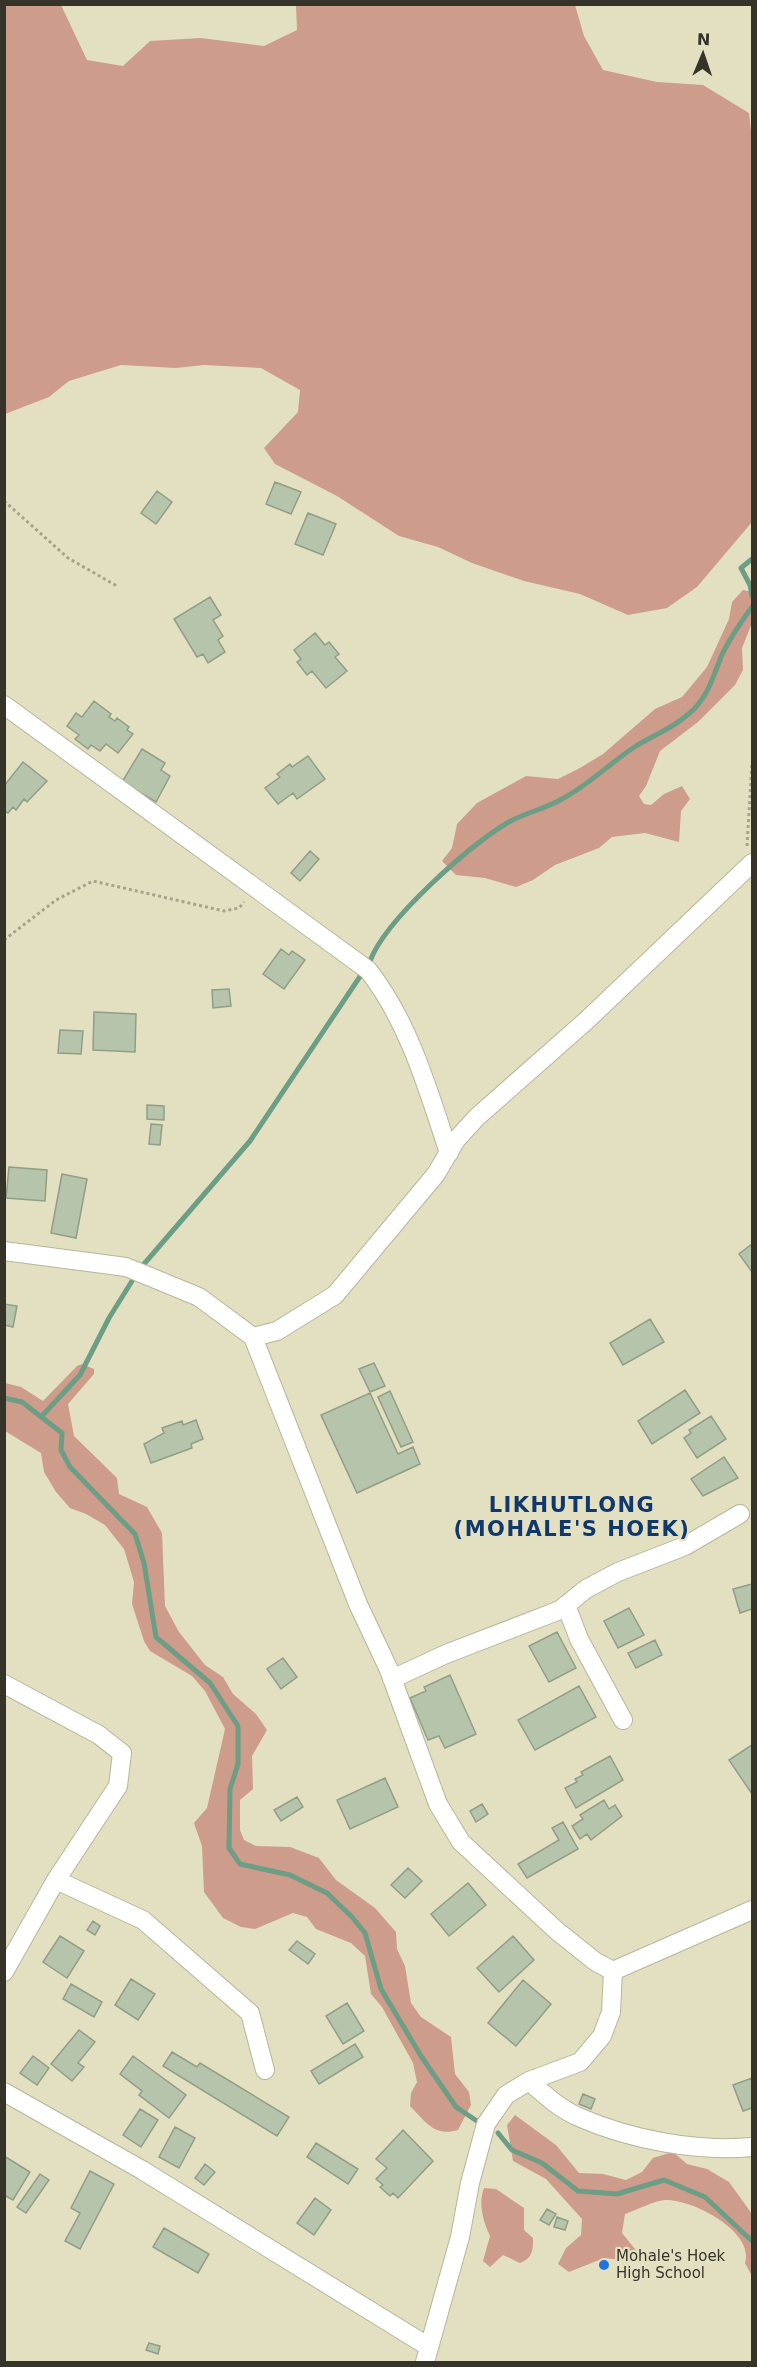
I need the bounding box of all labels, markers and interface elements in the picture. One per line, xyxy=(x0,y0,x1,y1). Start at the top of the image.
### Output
north arrow xyxy=(673,24,733,84)
text: N xyxy=(696,30,711,49)
district label: LIKHUTLONG (MOHALE'S HOEK) xyxy=(454,1493,690,1541)
place label: Mohale's Hoek High School xyxy=(616,2247,726,2282)
marker: Mohale's Hoek High School xyxy=(597,2258,611,2272)

